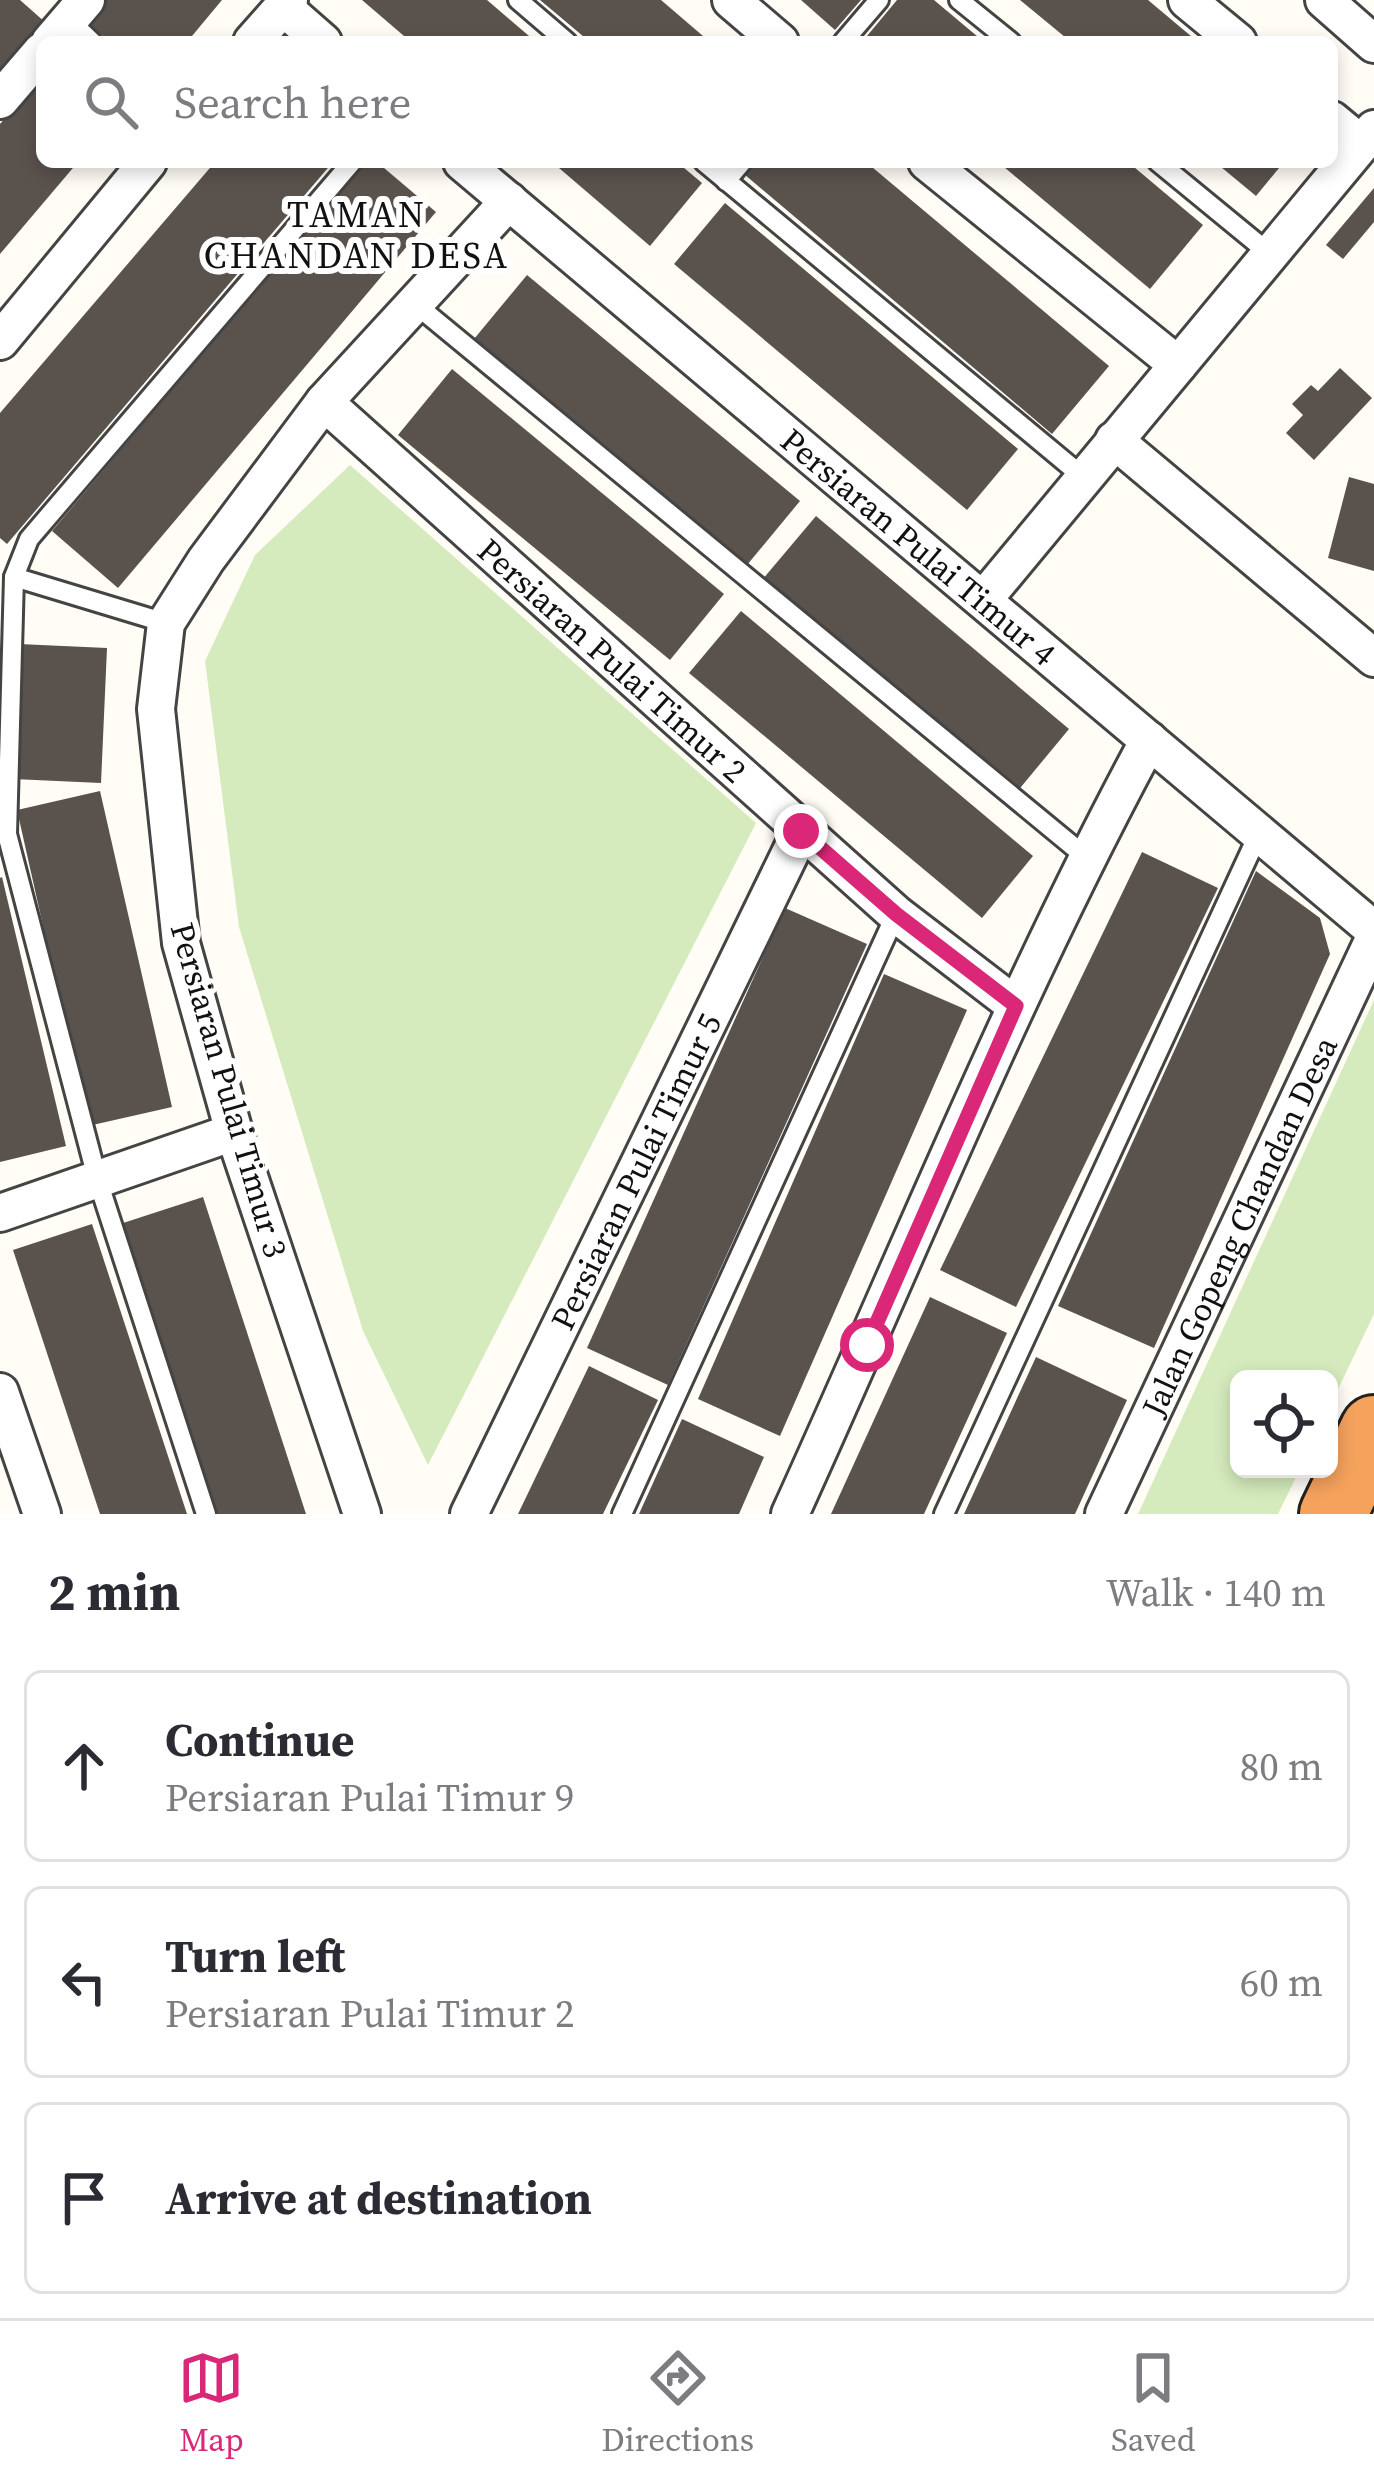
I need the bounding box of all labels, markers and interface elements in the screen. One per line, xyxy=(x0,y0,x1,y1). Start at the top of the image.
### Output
search box xyxy=(36,36,1338,168)
icon: search xyxy=(78,69,144,135)
text: Search here xyxy=(174,71,411,133)
district label: TAMAN CHANDAN DESA xyxy=(204,190,510,280)
street label: Persiaran Pulai Timur 4 xyxy=(772,418,1066,675)
street label: Persiaran Pulai Timur 2 xyxy=(468,528,757,792)
route end xyxy=(774,804,828,858)
street label: Persiaran Pulai Timur 3 xyxy=(160,917,298,1263)
street label: Persiaran Pulai Timur 5 xyxy=(540,1006,732,1337)
street label: Jalan Gopeng Chandan Desa xyxy=(1130,1029,1348,1424)
route start xyxy=(840,1318,894,1372)
map controls xyxy=(1230,1370,1338,1478)
button: locate xyxy=(1230,1370,1338,1478)
text: 2 min xyxy=(48,1557,180,1627)
text: Walk · 140 m xyxy=(1106,1566,1326,1619)
text: Continue xyxy=(165,1709,354,1771)
icon: ahead xyxy=(51,1733,117,1799)
text: 80 m xyxy=(1240,1740,1323,1793)
text: Persiaran Pulai Timur 9 xyxy=(165,1771,575,1824)
text: Turn left xyxy=(165,1925,345,1987)
icon: left xyxy=(51,1949,117,2015)
text: 60 m xyxy=(1240,1956,1323,2009)
text: Persiaran Pulai Timur 2 xyxy=(165,1987,575,2040)
icon: arrive xyxy=(51,2165,117,2231)
text: Arrive at destination xyxy=(165,2167,592,2229)
tab: Map xyxy=(178,2345,244,2462)
tab: Directions xyxy=(601,2345,754,2462)
tab: Saved xyxy=(1111,2345,1196,2462)

